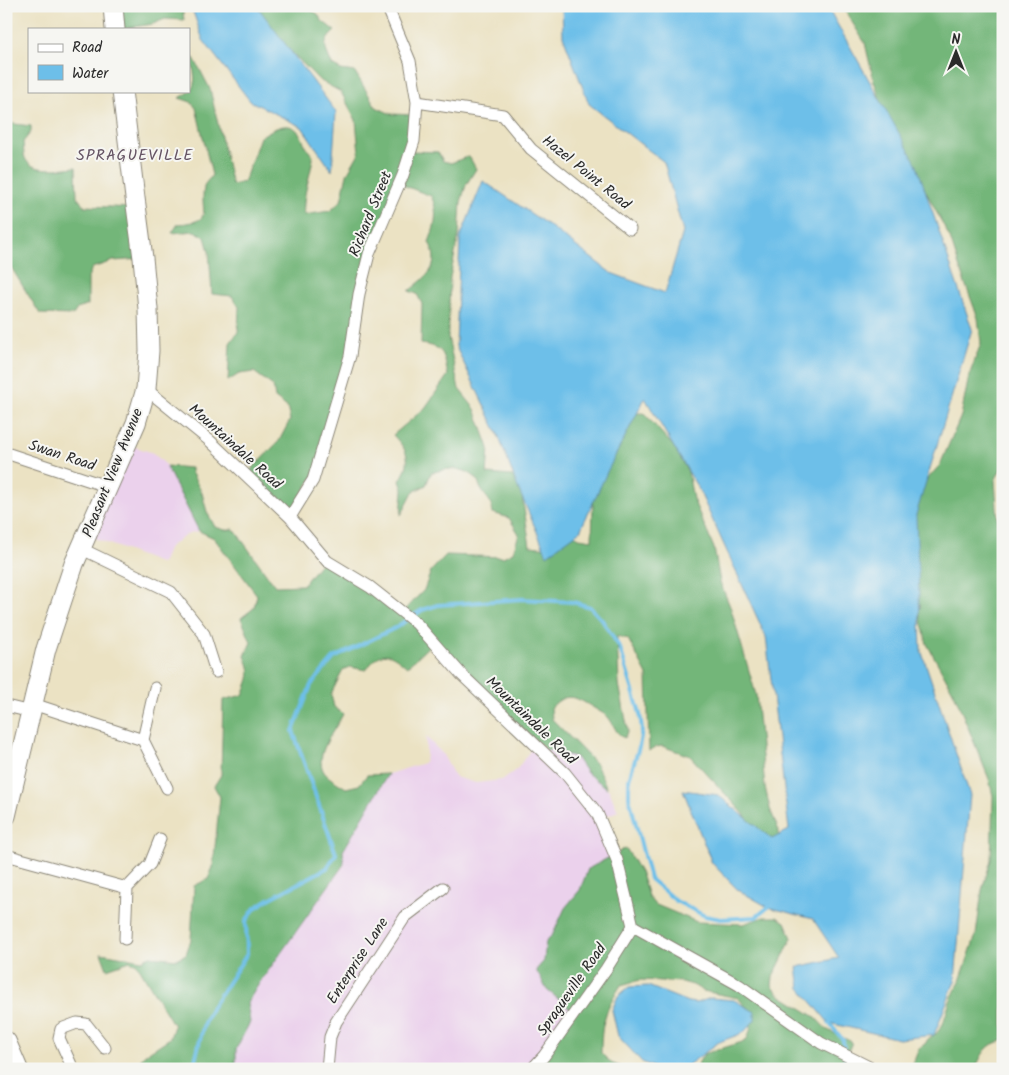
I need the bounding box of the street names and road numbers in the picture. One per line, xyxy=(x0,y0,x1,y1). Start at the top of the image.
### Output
street label: Hazel Point Road xyxy=(536,130,636,217)
street label: Richard Street xyxy=(343,167,399,260)
street label: Mountaindale Road xyxy=(183,398,288,496)
street label: Pleasant View Avenue xyxy=(76,405,150,541)
street label: Swan Road xyxy=(25,434,99,478)
street label: Mountaindale Road xyxy=(480,671,583,771)
street label: Enterprise Lane xyxy=(321,913,395,1009)
street label: Spragueville Road xyxy=(531,938,613,1041)

